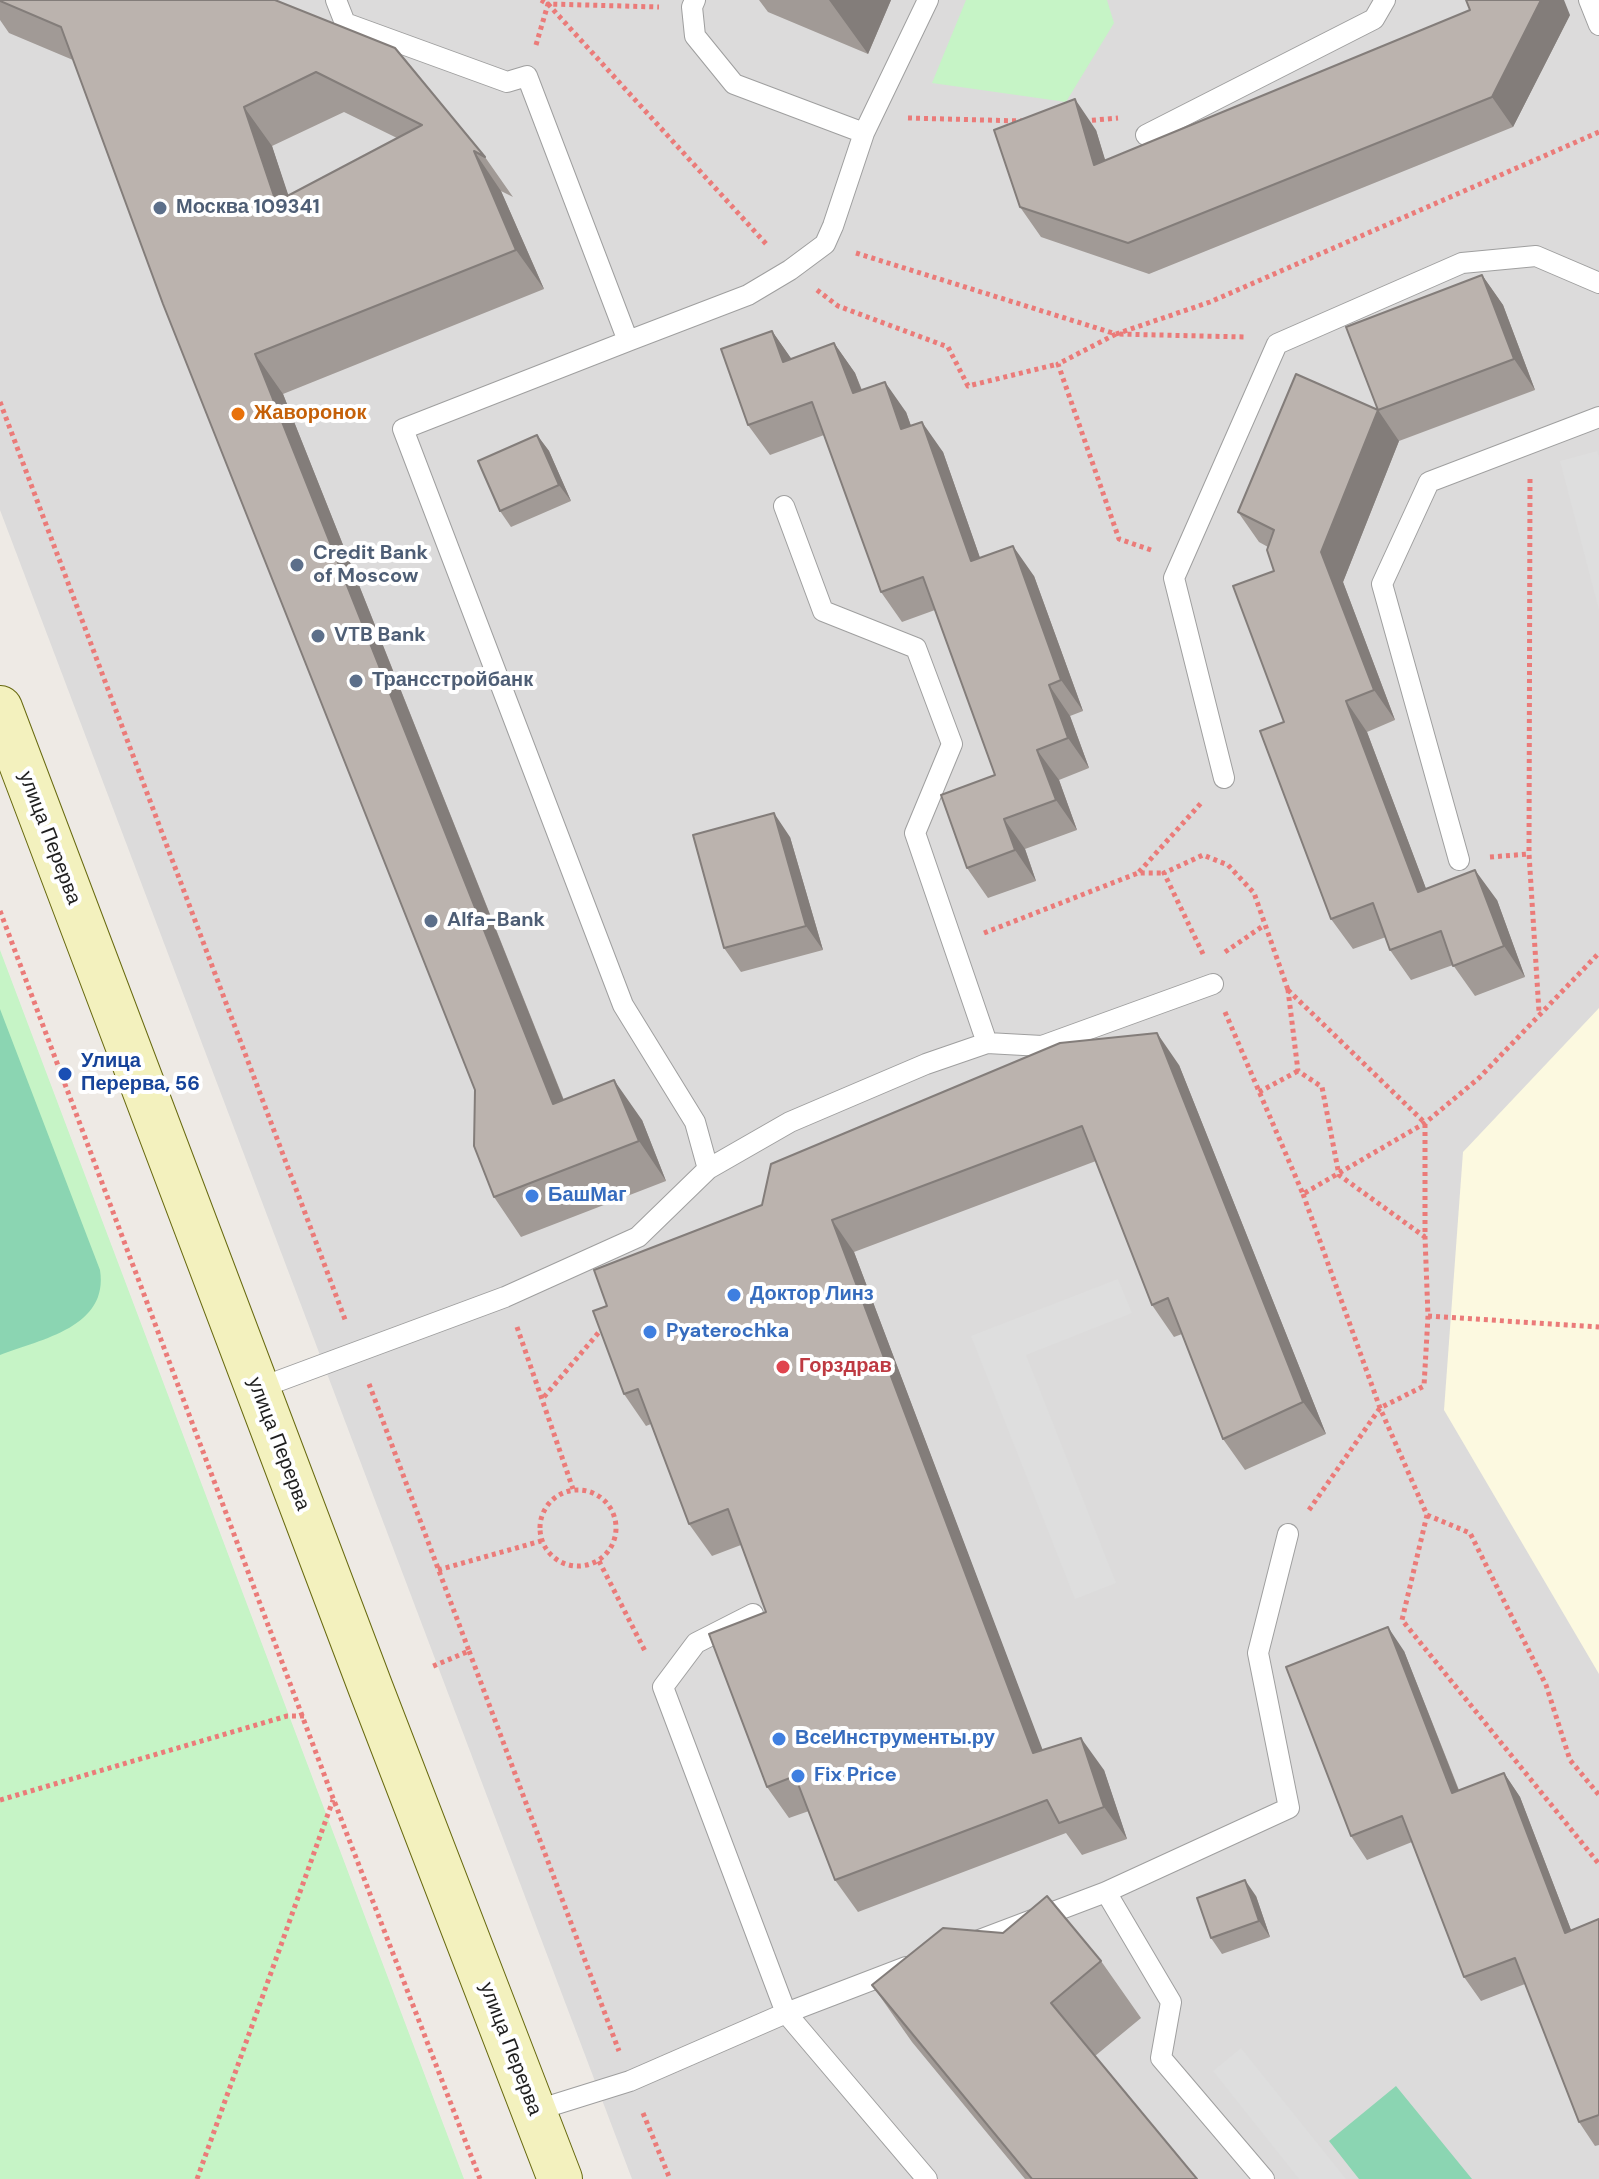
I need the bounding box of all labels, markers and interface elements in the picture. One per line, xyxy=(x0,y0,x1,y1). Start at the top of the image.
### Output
place label: Москва 109341 xyxy=(176,196,320,220)
marker: Москва 109341 xyxy=(151,199,169,217)
place label: Жаворонок xyxy=(254,402,366,426)
marker: Жаворонок xyxy=(229,405,247,423)
place label: Credit Bank of Moscow xyxy=(313,542,428,589)
marker: Credit Bank of Moscow xyxy=(288,556,306,574)
place label: VTB Bank xyxy=(334,624,426,648)
marker: VTB Bank xyxy=(309,627,327,645)
place label: Трансстройбанк xyxy=(372,669,533,693)
marker: Трансстройбанк xyxy=(347,672,365,690)
street label: улица Перерва xyxy=(13,768,85,908)
place label: Alfa-Bank xyxy=(447,909,545,933)
marker: Alfa-Bank xyxy=(422,912,440,930)
place label: Улица Перерва, 56 xyxy=(81,1050,200,1097)
marker: Улица Перерва, 56 xyxy=(56,1065,74,1083)
place label: БашМаг xyxy=(548,1184,627,1208)
marker: БашМаг xyxy=(523,1187,541,1205)
place label: Доктор Линз xyxy=(750,1283,874,1307)
marker: Доктор Линз xyxy=(725,1286,743,1304)
place label: Pyaterochka xyxy=(666,1320,789,1344)
marker: Pyaterochka xyxy=(641,1323,659,1341)
place label: Горздрав xyxy=(799,1355,892,1379)
marker: Горздрав xyxy=(774,1358,792,1376)
street label: улица Перерва xyxy=(242,1374,314,1514)
place label: ВсеИнструменты.ру xyxy=(795,1727,995,1751)
marker: ВсеИнструменты.ру xyxy=(770,1730,788,1748)
place label: Fix Price xyxy=(814,1764,897,1788)
marker: Fix Price xyxy=(789,1767,807,1785)
street label: улица Перерва xyxy=(474,1979,546,2119)

